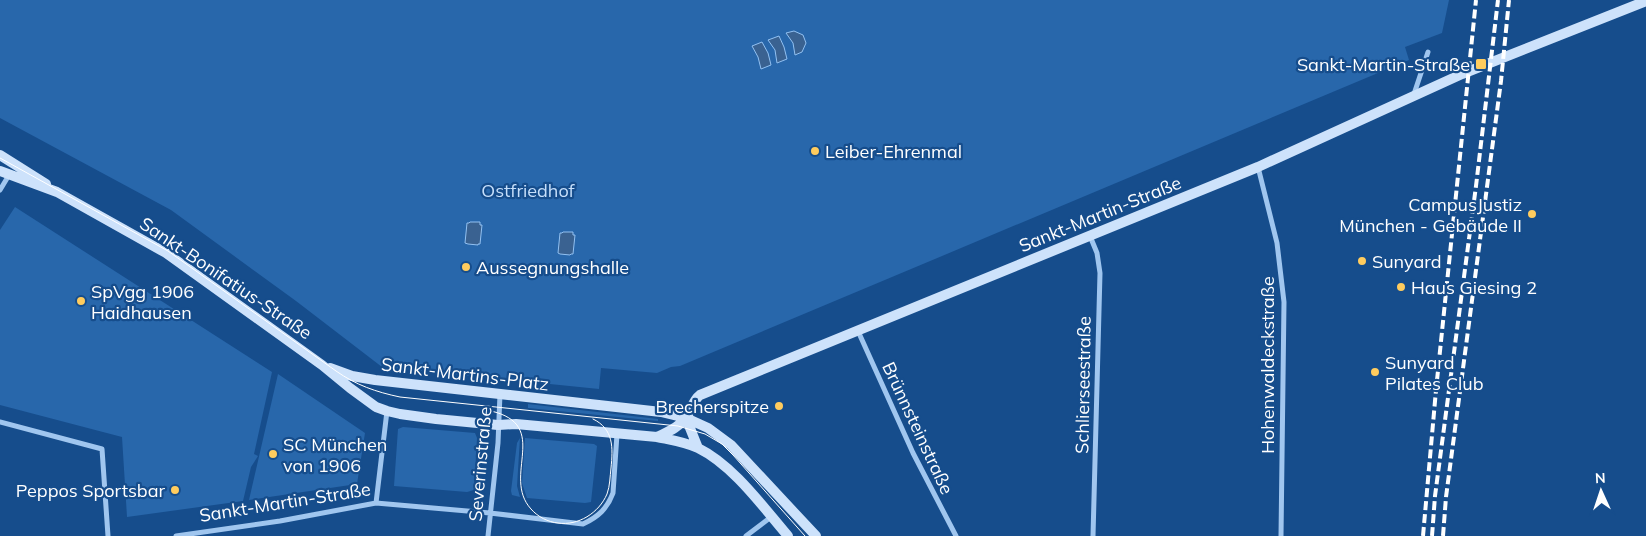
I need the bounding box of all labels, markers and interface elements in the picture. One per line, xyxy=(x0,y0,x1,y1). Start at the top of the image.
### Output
place label: Sankt-Martin-Straße xyxy=(1297,53,1470,76)
marker: Sankt-Martin-Straße xyxy=(1474,57,1488,71)
place label: Leiber-Ehrenmal xyxy=(825,140,962,163)
marker: Leiber-Ehrenmal xyxy=(809,145,821,157)
street label: Sankt-Martin-Straße xyxy=(1015,171,1185,257)
park label: Ostfriedhof xyxy=(481,179,576,202)
place label: CampusJustiz München - Gebäude II xyxy=(1339,193,1522,237)
marker: CampusJustiz München - Gebäude II xyxy=(1526,208,1538,220)
street label: Sankt-Bonifatius-Straße xyxy=(136,212,316,344)
place label: Sunyard xyxy=(1372,250,1441,273)
marker: Sunyard xyxy=(1356,255,1368,267)
place label: Aussegnungshalle xyxy=(476,256,629,279)
marker: Aussegnungshalle xyxy=(460,261,472,273)
street label: Hohenwaldeckstraße xyxy=(1256,276,1279,454)
place label: Haus Giesing 2 xyxy=(1411,276,1537,299)
place label: SpVgg 1906 Haidhausen xyxy=(91,280,194,324)
marker: Haus Giesing 2 xyxy=(1395,281,1407,293)
marker: SpVgg 1906 Haidhausen xyxy=(75,295,87,307)
street label: Schlierseestraße xyxy=(1070,316,1096,454)
place label: Sunyard Pilates Club xyxy=(1385,351,1484,395)
street label: Sankt-Martins-Platz xyxy=(380,352,550,396)
street label: Brünnsteinstraße xyxy=(877,358,959,498)
marker: Sunyard Pilates Club xyxy=(1369,366,1381,378)
place label: Brecherspitze xyxy=(656,395,769,418)
marker: Brecherspitze xyxy=(773,400,785,412)
street label: Severinstraße xyxy=(464,406,496,522)
place label: SC München von 1906 xyxy=(283,433,387,477)
marker: SC München von 1906 xyxy=(267,448,279,460)
north arrow xyxy=(1576,466,1626,516)
text: N xyxy=(1595,469,1606,487)
street label: Sankt-Martin-Straße xyxy=(198,477,372,527)
place label: Peppos Sportsbar xyxy=(16,479,165,502)
marker: Peppos Sportsbar xyxy=(169,484,181,496)

